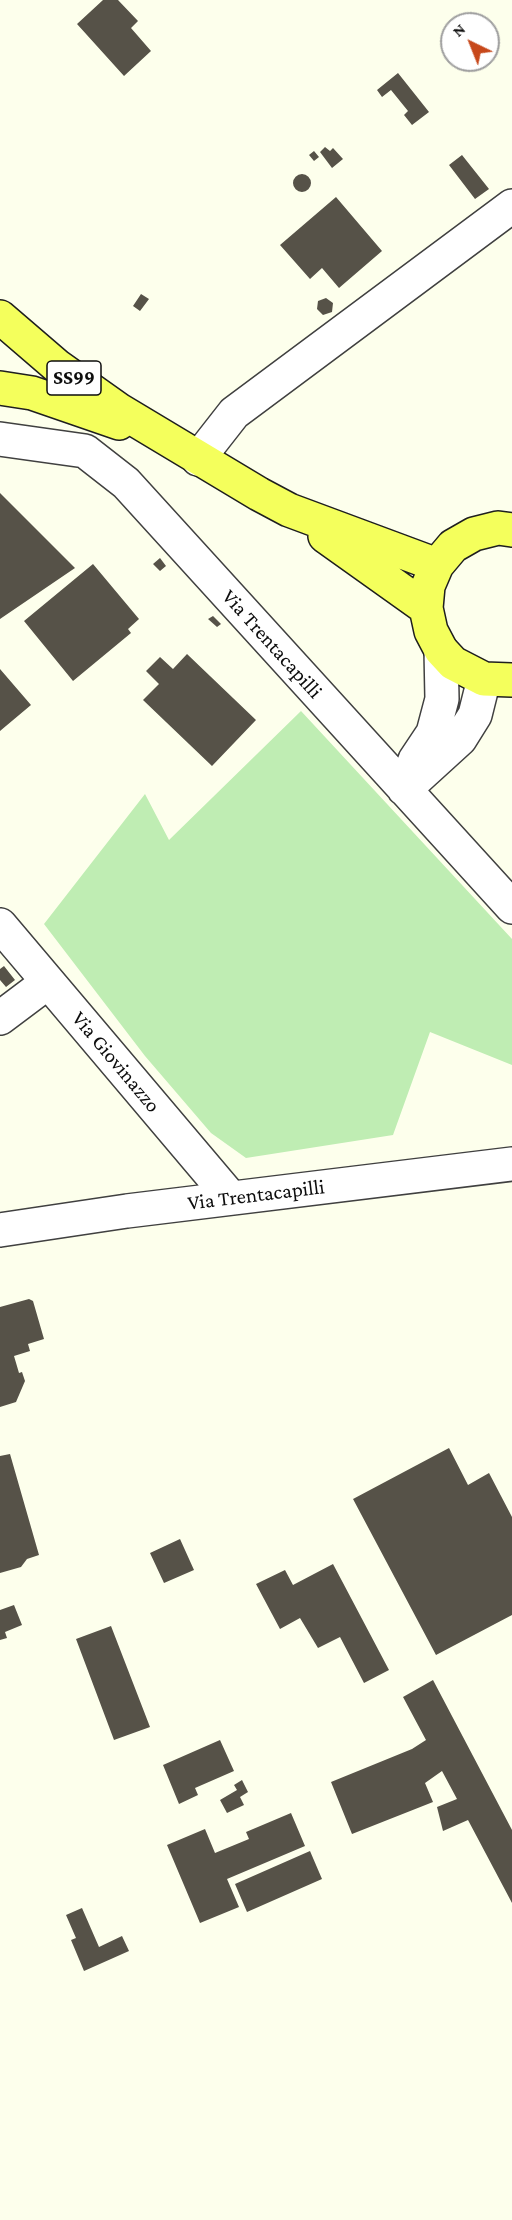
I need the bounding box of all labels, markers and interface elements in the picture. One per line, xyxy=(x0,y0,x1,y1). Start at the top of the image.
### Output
north arrow xyxy=(440,12,500,72)
text: N xyxy=(449,20,469,40)
road number: SS99 xyxy=(47,361,101,395)
street label: Via Trentacapilli xyxy=(217,584,327,704)
street label: Via Giovinazzo xyxy=(66,1006,166,1118)
street label: Via Trentacapilli xyxy=(186,1174,326,1216)

